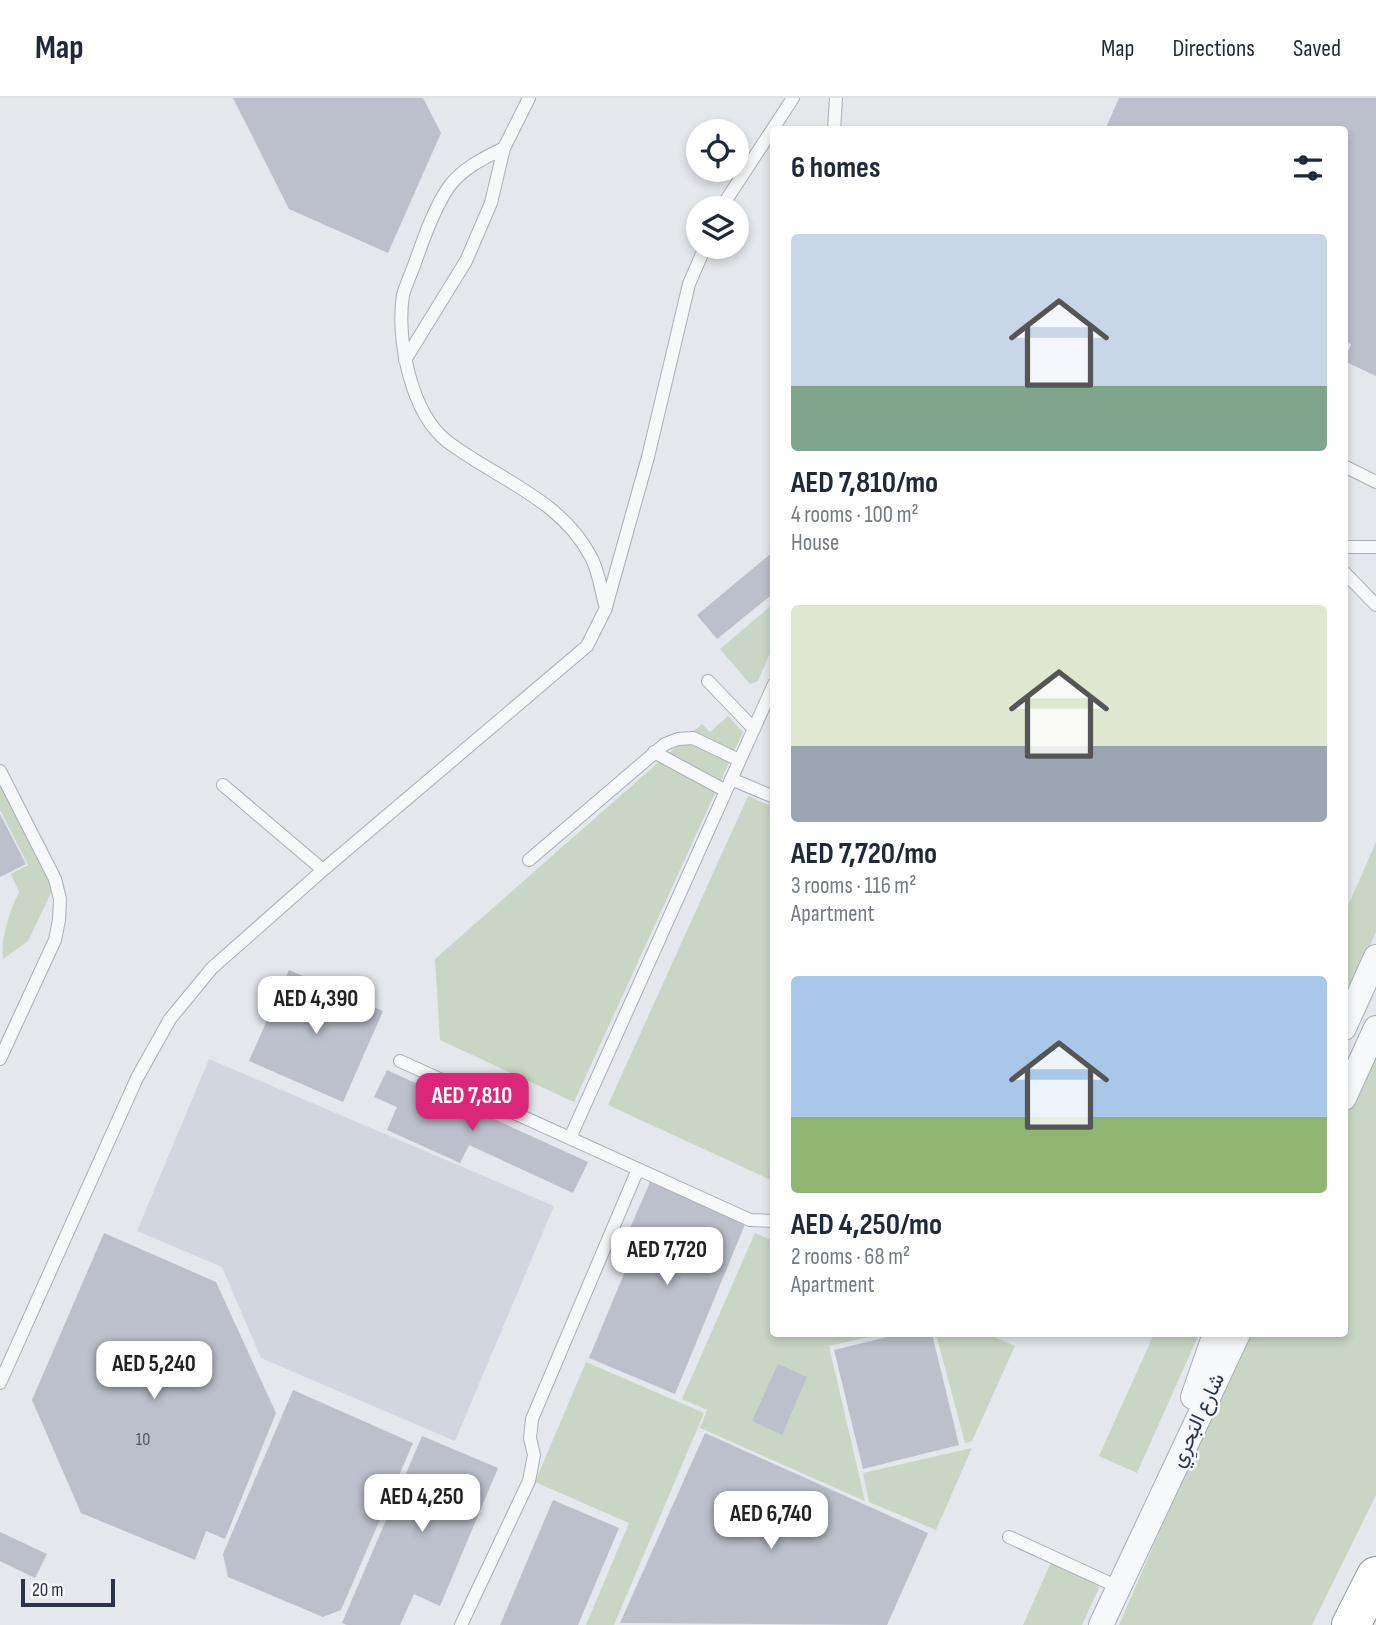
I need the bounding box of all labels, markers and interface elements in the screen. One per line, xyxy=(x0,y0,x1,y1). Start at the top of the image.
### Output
text: Map xyxy=(35,28,84,68)
text: Map xyxy=(1101,34,1134,63)
text: Directions xyxy=(1172,34,1255,63)
text: Saved xyxy=(1293,34,1341,63)
map controls xyxy=(686,119,749,259)
button: locate xyxy=(686,119,749,182)
icon: filters xyxy=(1289,149,1327,187)
text: 6 homes xyxy=(791,150,880,186)
button: layers xyxy=(686,196,749,259)
icon: home xyxy=(996,280,1122,406)
text: AED 7,810/mo xyxy=(791,465,938,501)
text: 4 rooms · 100 m² xyxy=(791,501,919,529)
text: House xyxy=(791,529,839,557)
icon: home xyxy=(996,651,1122,777)
text: AED 7,720/mo xyxy=(791,836,937,872)
text: 3 rooms · 116 m² xyxy=(791,872,916,900)
text: Apartment xyxy=(791,900,875,928)
pin: AED 4,390 xyxy=(236,976,396,1036)
text: AED 4,390 xyxy=(274,985,358,1013)
icon: home xyxy=(996,1022,1122,1148)
pin: AED 7,810 xyxy=(392,1074,552,1133)
text: AED 7,810 xyxy=(432,1082,512,1110)
text: AED 4,250/mo xyxy=(791,1207,942,1243)
pin: AED 7,720 xyxy=(587,1228,747,1287)
text: AED 7,720 xyxy=(627,1236,707,1264)
text: 2 rooms · 68 m² xyxy=(791,1243,910,1271)
text: Apartment xyxy=(791,1271,875,1299)
pin: AED 5,240 xyxy=(74,1342,234,1401)
text: AED 5,240 xyxy=(112,1350,196,1378)
street label: شارع البَحرِي xyxy=(1165,1369,1234,1473)
house number: 10 xyxy=(136,1429,150,1450)
pin: AED 4,250 xyxy=(342,1474,502,1534)
text: AED 4,250 xyxy=(380,1483,464,1511)
pin: AED 6,740 xyxy=(691,1492,851,1551)
text: AED 6,740 xyxy=(730,1500,812,1528)
scale bar xyxy=(21,1576,116,1608)
text: 20 m xyxy=(32,1579,64,1602)

